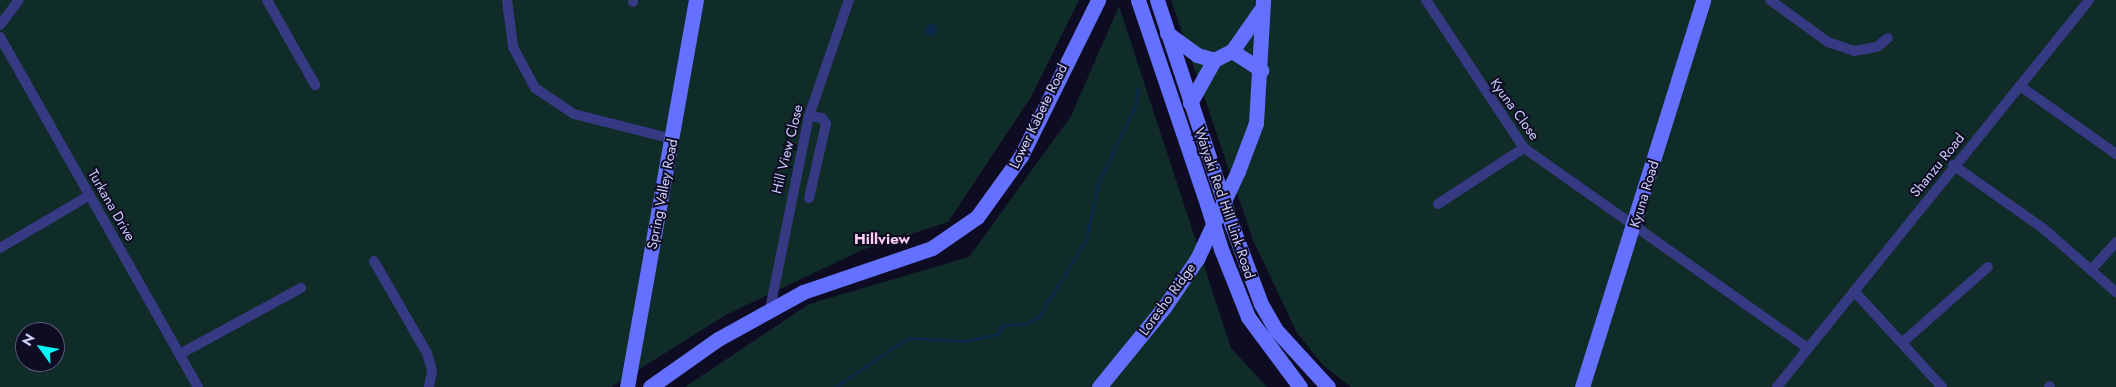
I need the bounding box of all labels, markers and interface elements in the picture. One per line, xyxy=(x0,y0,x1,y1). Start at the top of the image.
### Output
street label: Lower Kabete Road xyxy=(1005,61,1071,171)
street label: Kyuna Close xyxy=(1487,75,1543,143)
street label: Hill View Close xyxy=(768,103,806,195)
street label: Waiyaki Red Hill Link Road xyxy=(1191,125,1259,281)
street label: Shanzu Road xyxy=(1906,130,1968,200)
street label: Spring Valley Road xyxy=(643,137,681,251)
street label: Kyuna Road xyxy=(1626,158,1662,230)
street label: Turkana Drive xyxy=(85,166,139,244)
district label: Hillview xyxy=(854,231,910,249)
street label: Loresho Ridge xyxy=(1135,260,1199,338)
north arrow xyxy=(15,322,65,372)
text: N xyxy=(17,330,40,350)

